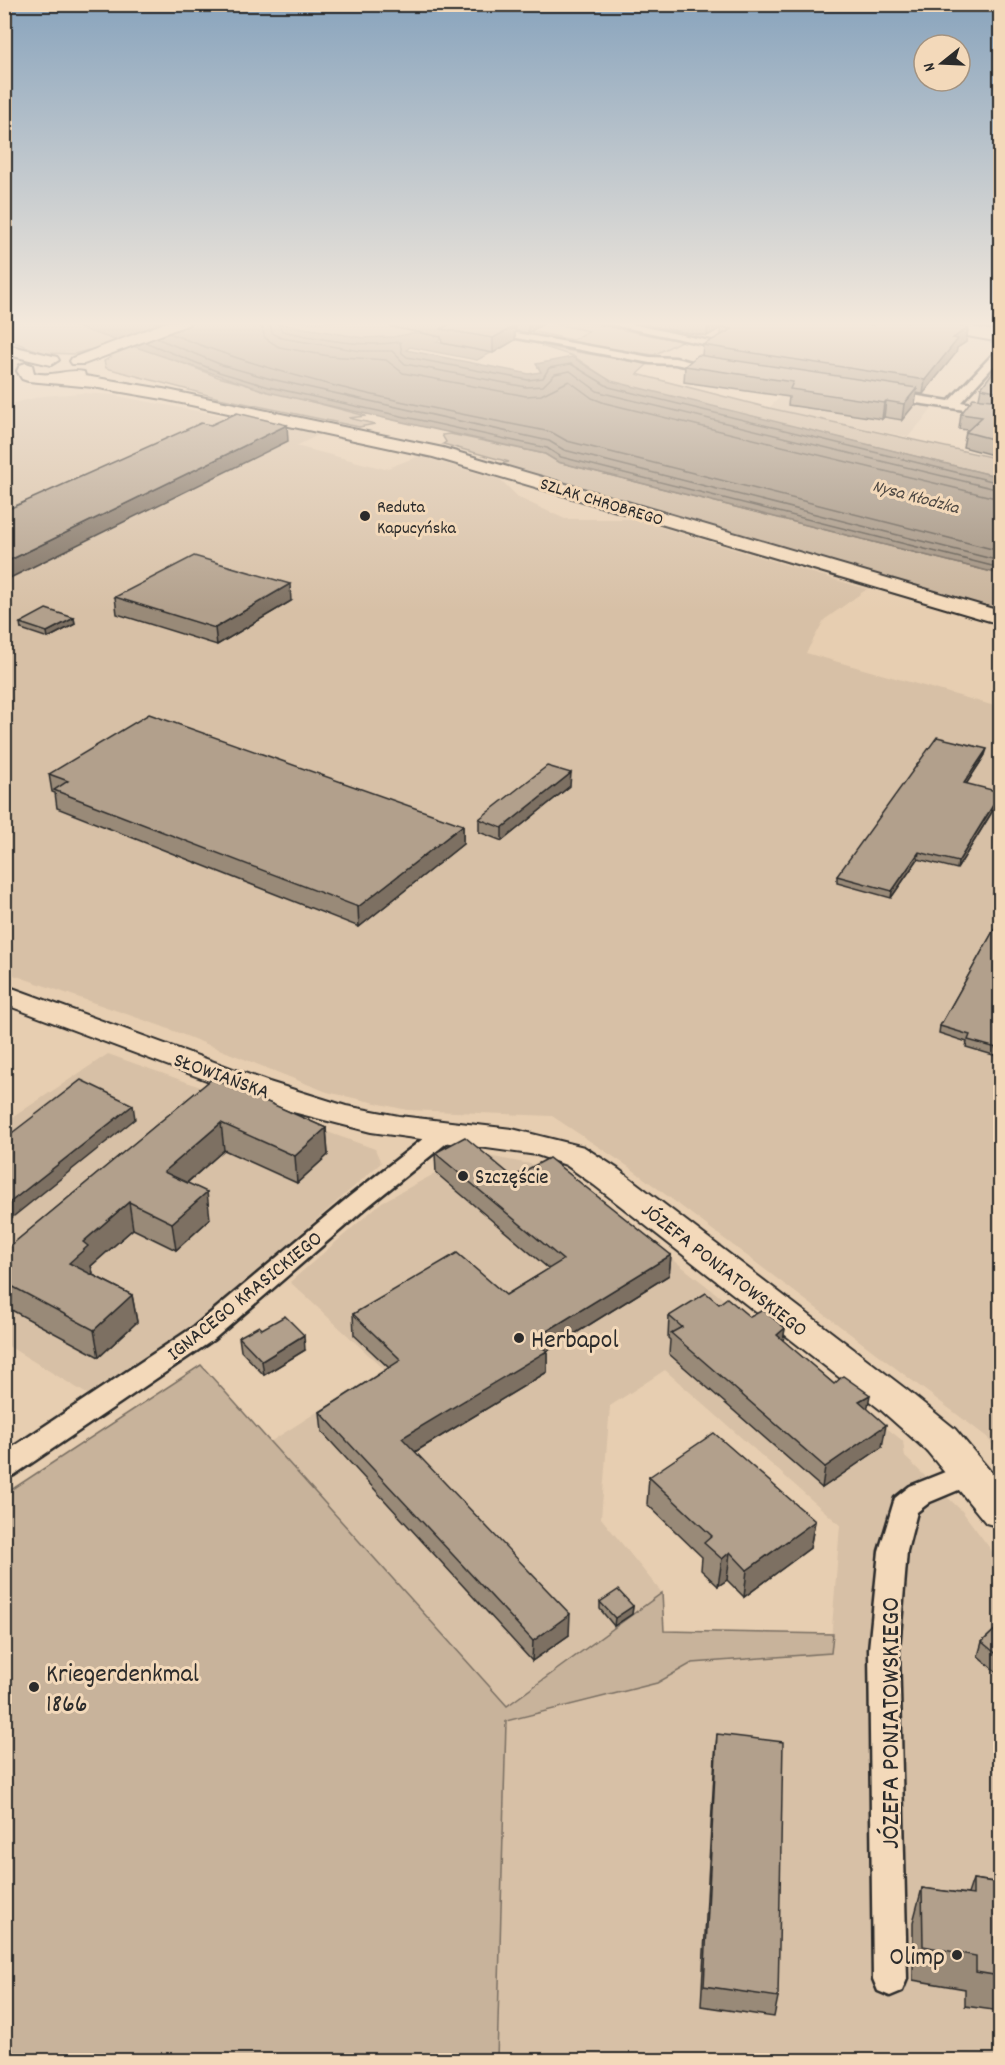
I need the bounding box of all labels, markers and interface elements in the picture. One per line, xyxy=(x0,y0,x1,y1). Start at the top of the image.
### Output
north arrow xyxy=(912,33,972,93)
text: N xyxy=(918,59,942,74)
street label: SZLAK CHROBREGO xyxy=(537,473,666,534)
water label: Nysa Kłodzka xyxy=(869,475,963,522)
place label: Reduta Kapucyńska xyxy=(377,496,457,542)
marker: Reduta Kapucyńska xyxy=(358,509,372,523)
street label: SŁOWIAŃSKA xyxy=(169,1047,273,1109)
place label: Szczęście xyxy=(475,1164,549,1194)
marker: Szczęście xyxy=(456,1169,470,1183)
street label: JÓZEFA PONIATOWSKIEGO xyxy=(634,1197,813,1346)
street label: IGNACEGO KRASICKIEGO xyxy=(162,1225,330,1369)
place label: Herbapol xyxy=(531,1323,619,1360)
marker: Herbapol xyxy=(512,1331,526,1345)
street label: JÓZEFA PONIATOWSKIEGO xyxy=(874,1597,911,1849)
place label: Kriegerdenkmal 1866 xyxy=(46,1657,199,1724)
marker: Kriegerdenkmal 1866 xyxy=(27,1680,41,1694)
place label: Olimp xyxy=(889,1940,945,1977)
marker: Olimp xyxy=(950,1948,964,1962)

